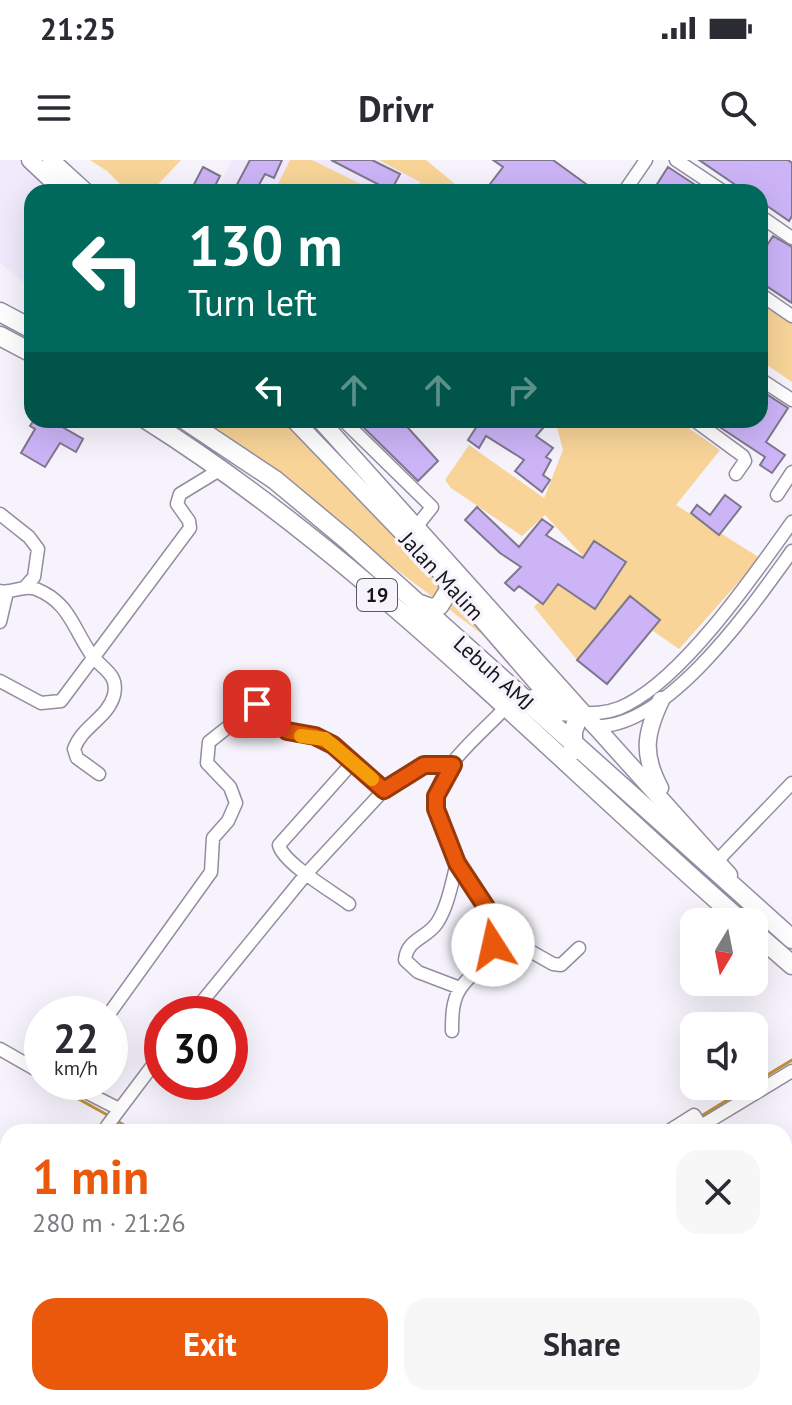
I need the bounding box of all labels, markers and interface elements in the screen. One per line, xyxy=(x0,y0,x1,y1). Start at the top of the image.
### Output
text: 21:25 xyxy=(40,9,116,48)
text: Drivr xyxy=(358,85,434,132)
icon: menu xyxy=(32,86,76,130)
icon: search xyxy=(716,86,760,130)
text: 130 m xyxy=(188,209,343,281)
icon: left xyxy=(56,216,160,320)
text: Turn left xyxy=(188,279,317,326)
icon: left xyxy=(248,368,292,412)
icon: ahead xyxy=(332,368,376,412)
icon: ahead xyxy=(416,368,460,412)
icon: right xyxy=(500,368,544,412)
street label: Jalan Malim xyxy=(393,525,490,626)
road number: 19 xyxy=(357,579,397,611)
street label: Lebuh AMJ xyxy=(448,630,540,716)
pin xyxy=(223,670,291,738)
icon: arrive xyxy=(235,682,279,726)
position arrow xyxy=(451,903,535,987)
north arrow xyxy=(680,908,768,996)
map controls xyxy=(680,908,768,1100)
speed limit sign: 30 xyxy=(144,996,248,1100)
text: 22 xyxy=(53,1012,99,1064)
button: sound xyxy=(680,1012,768,1100)
text: km/h xyxy=(54,1055,98,1081)
text: 1 min xyxy=(32,1145,149,1207)
button: close xyxy=(676,1150,760,1234)
text: 280 m · 21:26 xyxy=(32,1206,186,1239)
button: Exit xyxy=(32,1298,388,1390)
button: Share xyxy=(404,1298,760,1390)

